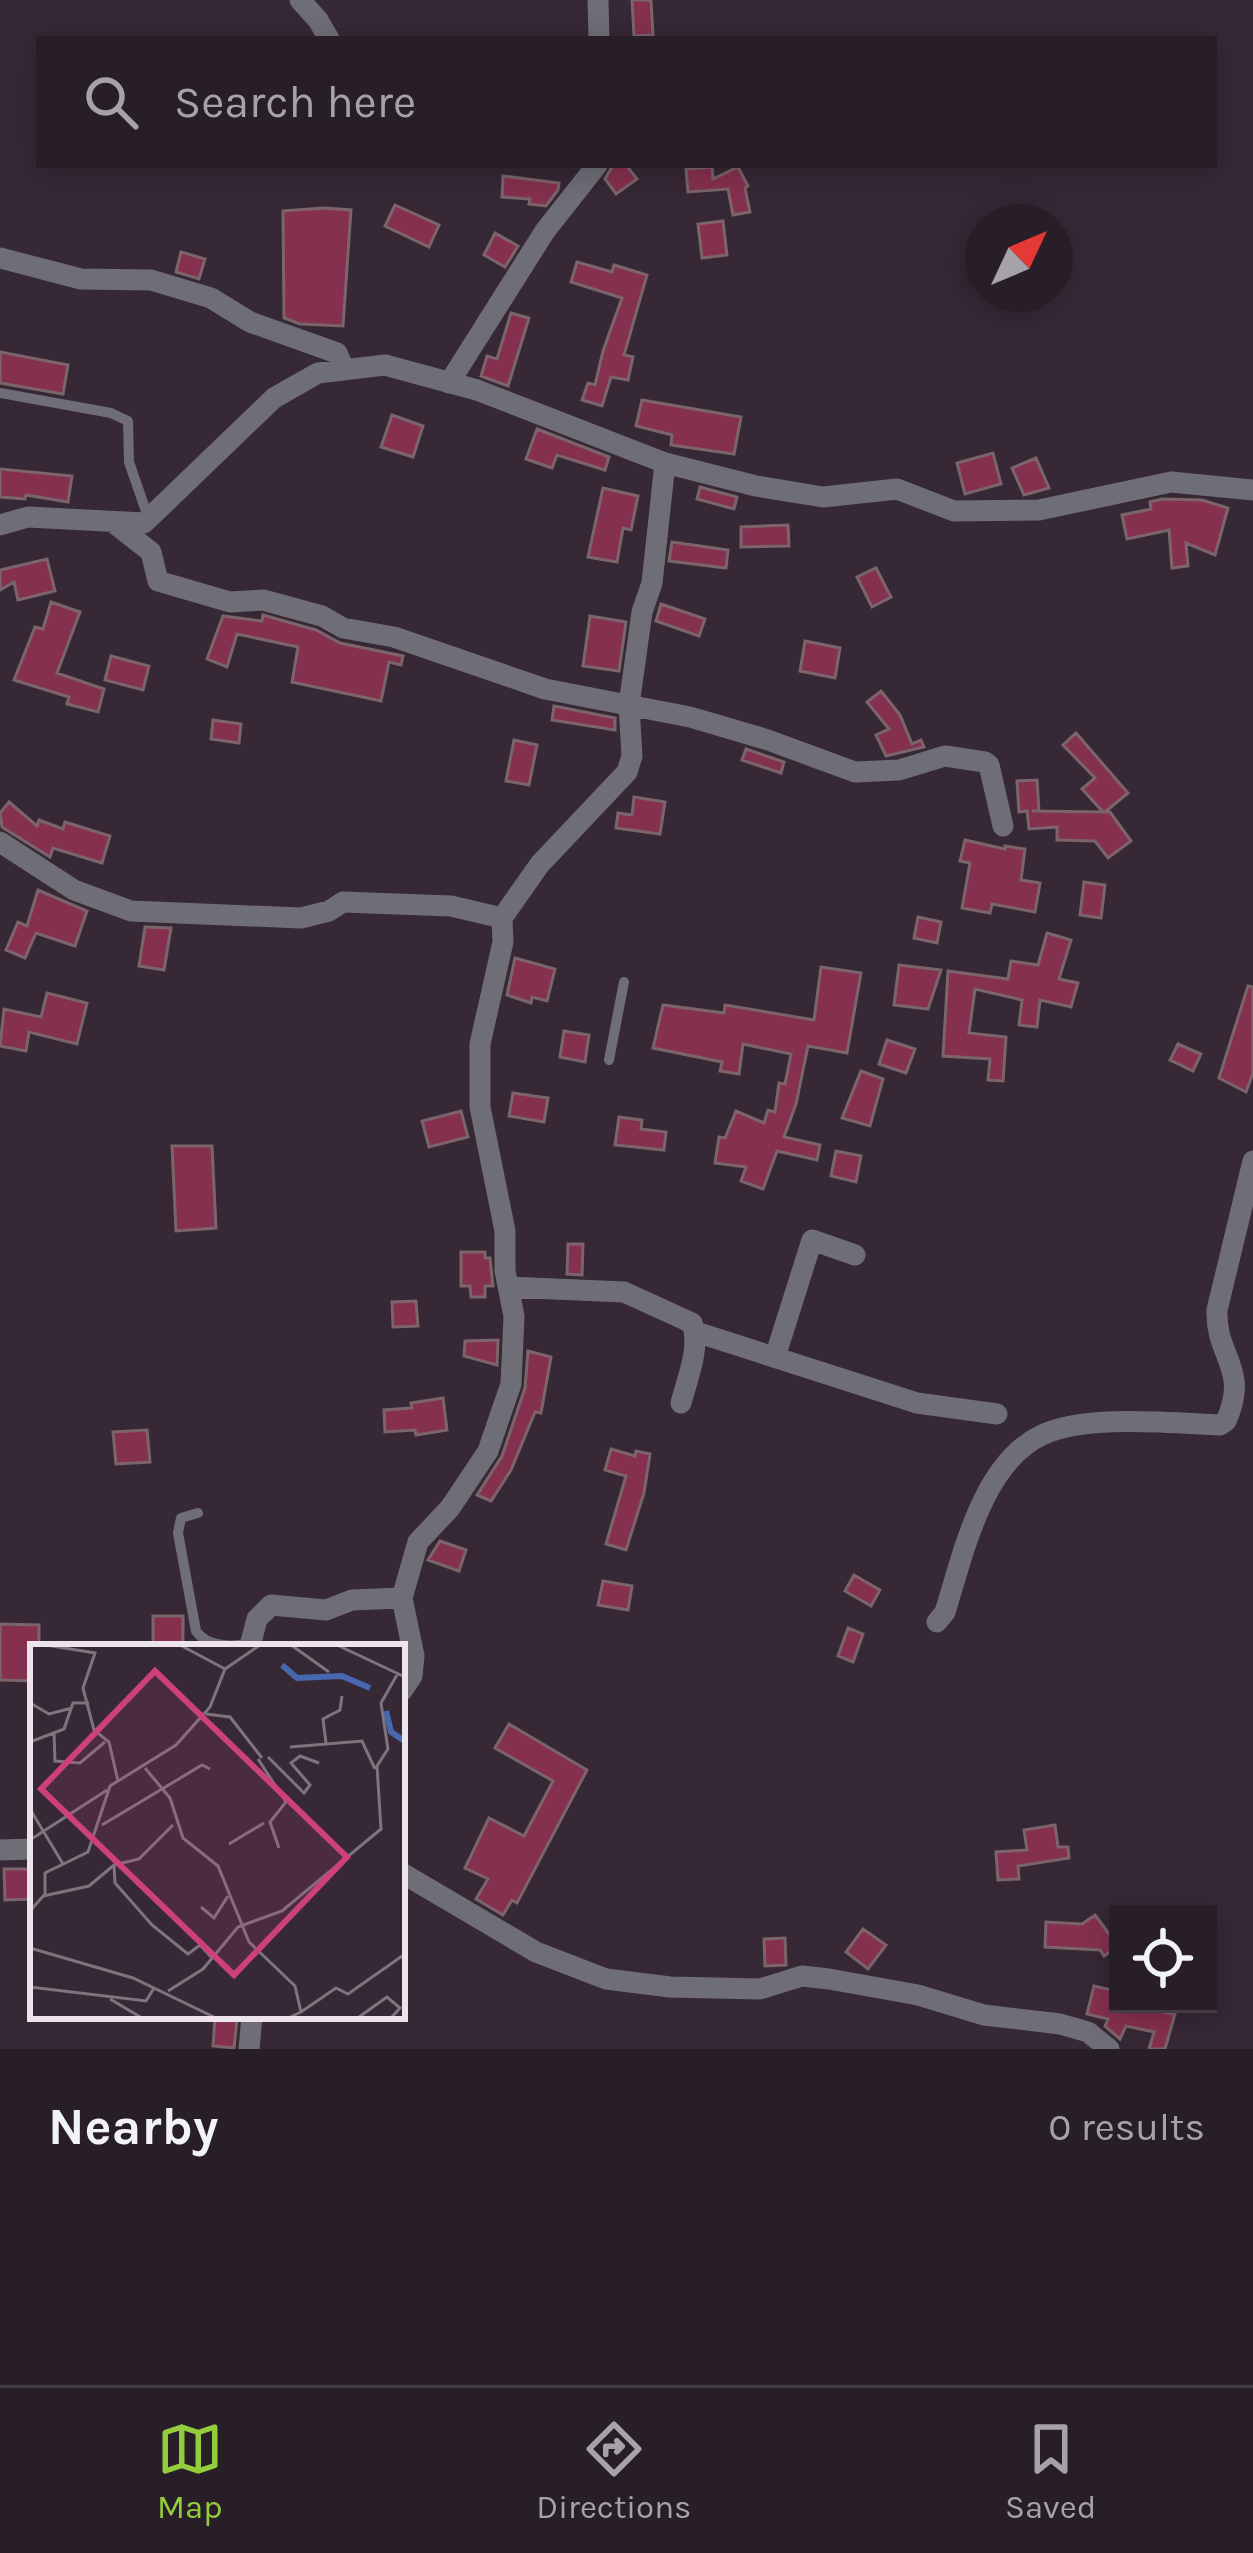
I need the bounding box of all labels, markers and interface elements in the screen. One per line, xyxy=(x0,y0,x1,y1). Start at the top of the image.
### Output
search box xyxy=(36,36,1217,168)
icon: search xyxy=(78,69,144,135)
text: Search here xyxy=(174,76,416,128)
north arrow xyxy=(965,204,1073,312)
inset map xyxy=(30,1644,405,2019)
map controls xyxy=(1109,1905,1217,2013)
button: locate xyxy=(1109,1905,1217,2013)
text: Nearby xyxy=(48,2097,218,2157)
text: 0 results xyxy=(1048,2104,1205,2150)
tab: Map xyxy=(157,2416,223,2526)
tab: Directions xyxy=(536,2416,691,2526)
tab: Saved xyxy=(1005,2416,1096,2526)

